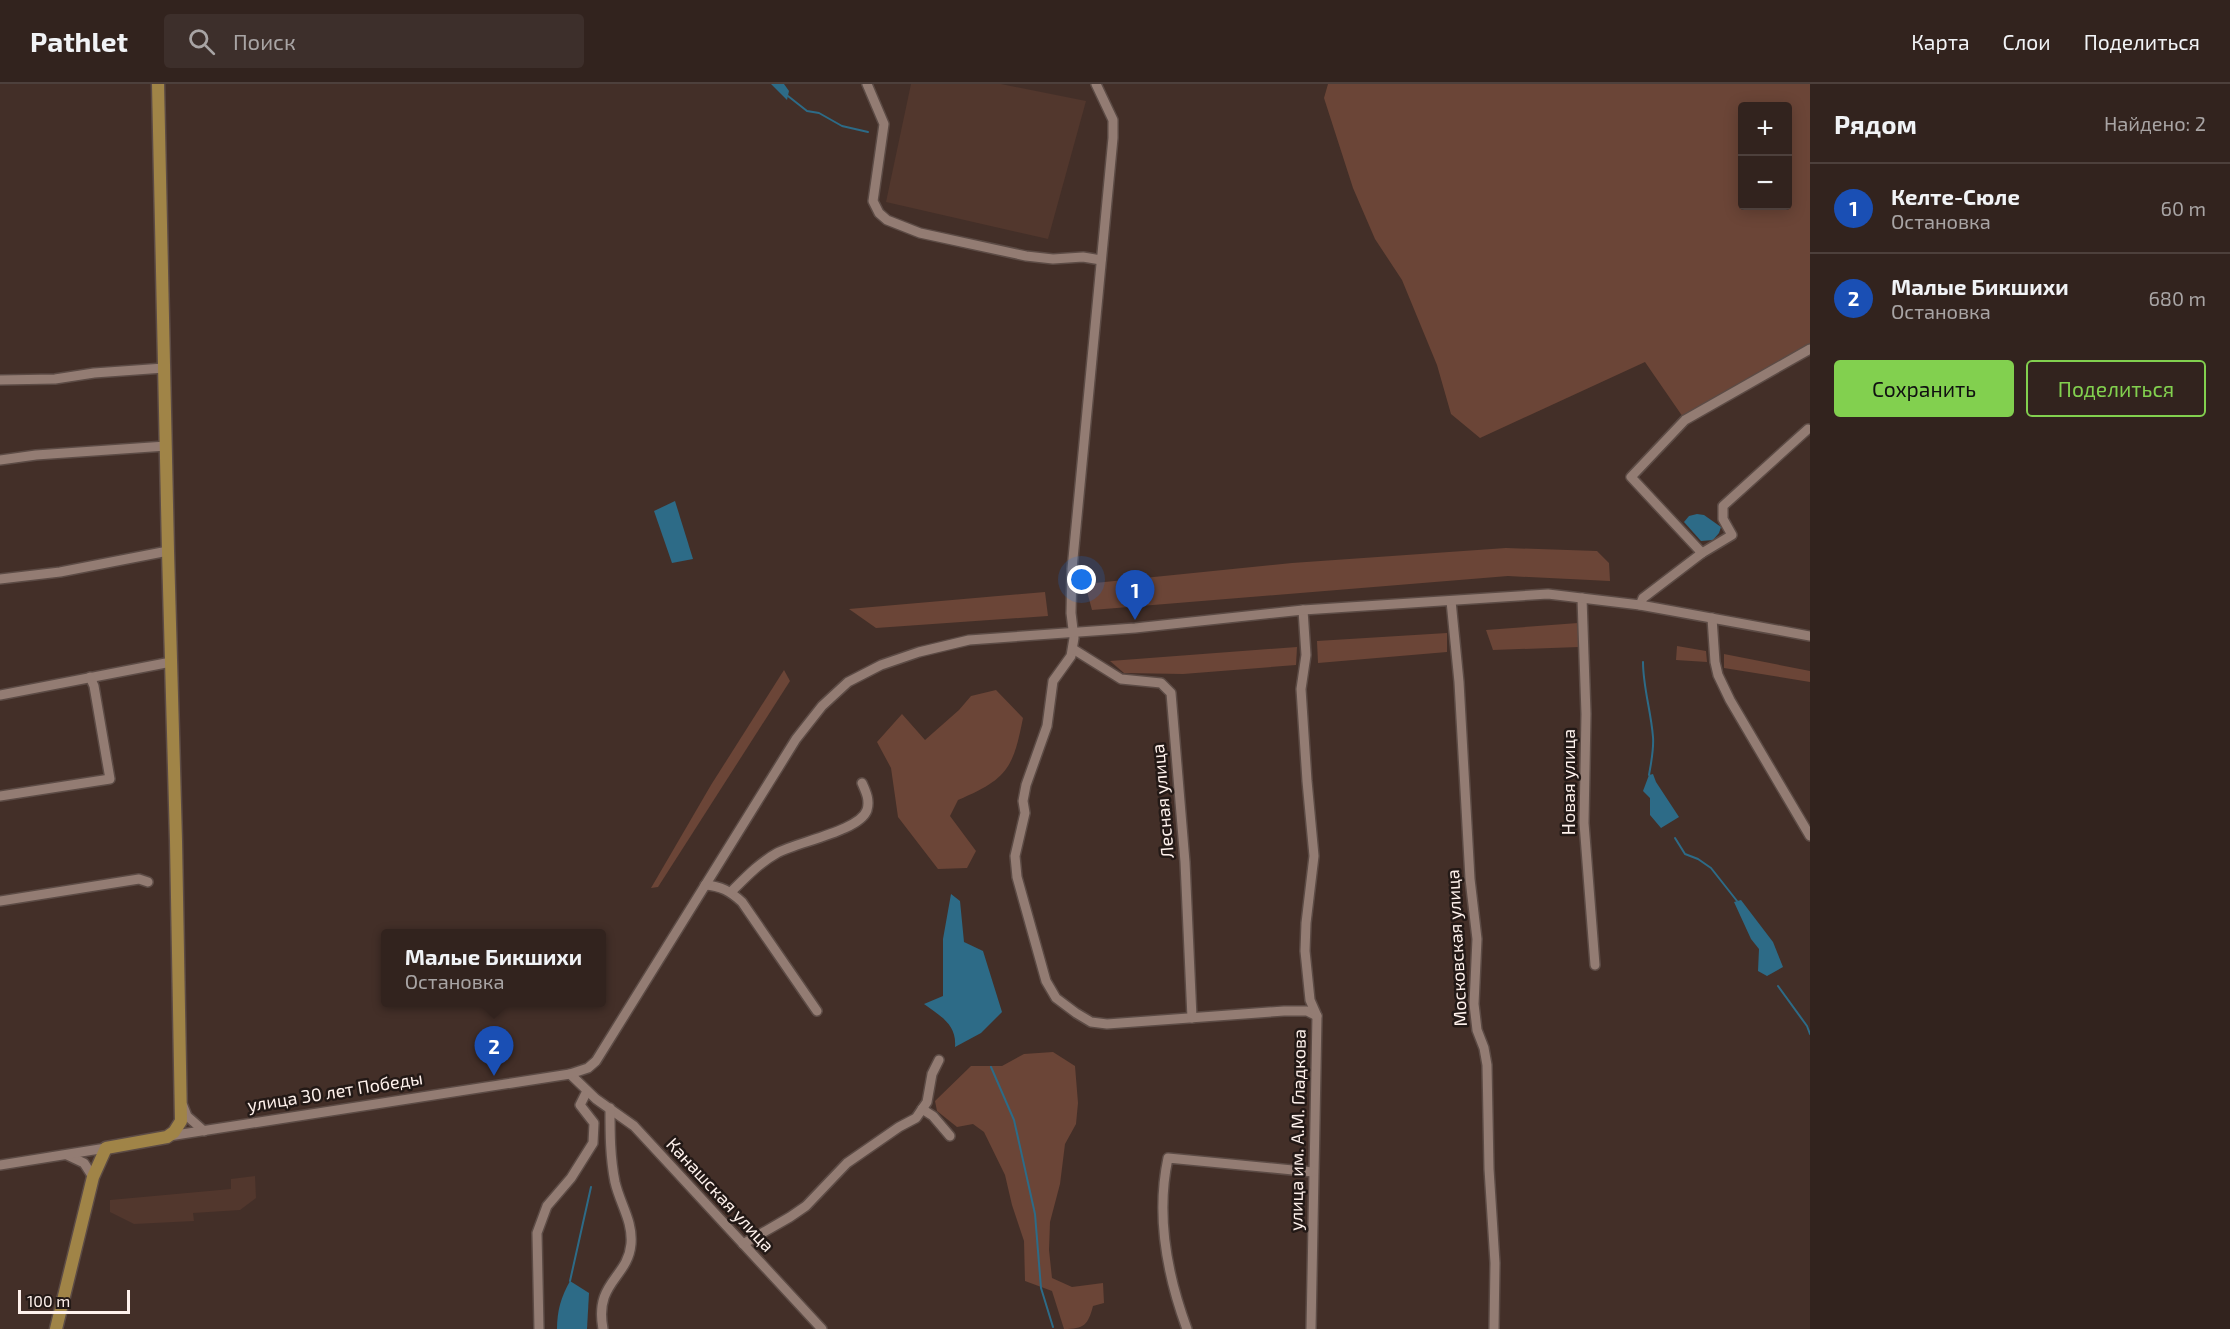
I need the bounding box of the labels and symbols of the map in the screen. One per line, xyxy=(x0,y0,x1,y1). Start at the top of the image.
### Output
your location xyxy=(1067,565,1096,594)
pin: 1 xyxy=(1116,570,1154,620)
street label: Новая улица xyxy=(1557,729,1579,835)
street label: Лесная улица xyxy=(1146,743,1178,859)
street label: Московская улица xyxy=(1441,869,1471,1027)
pin: 2 xyxy=(474,1026,514,1076)
street label: улица им. А.М. Гладкова xyxy=(1284,1029,1310,1231)
street label: улица 30 лет Победы xyxy=(246,1066,424,1116)
street label: Канашская улица xyxy=(662,1133,779,1256)
scale bar xyxy=(18,1287,130,1314)

